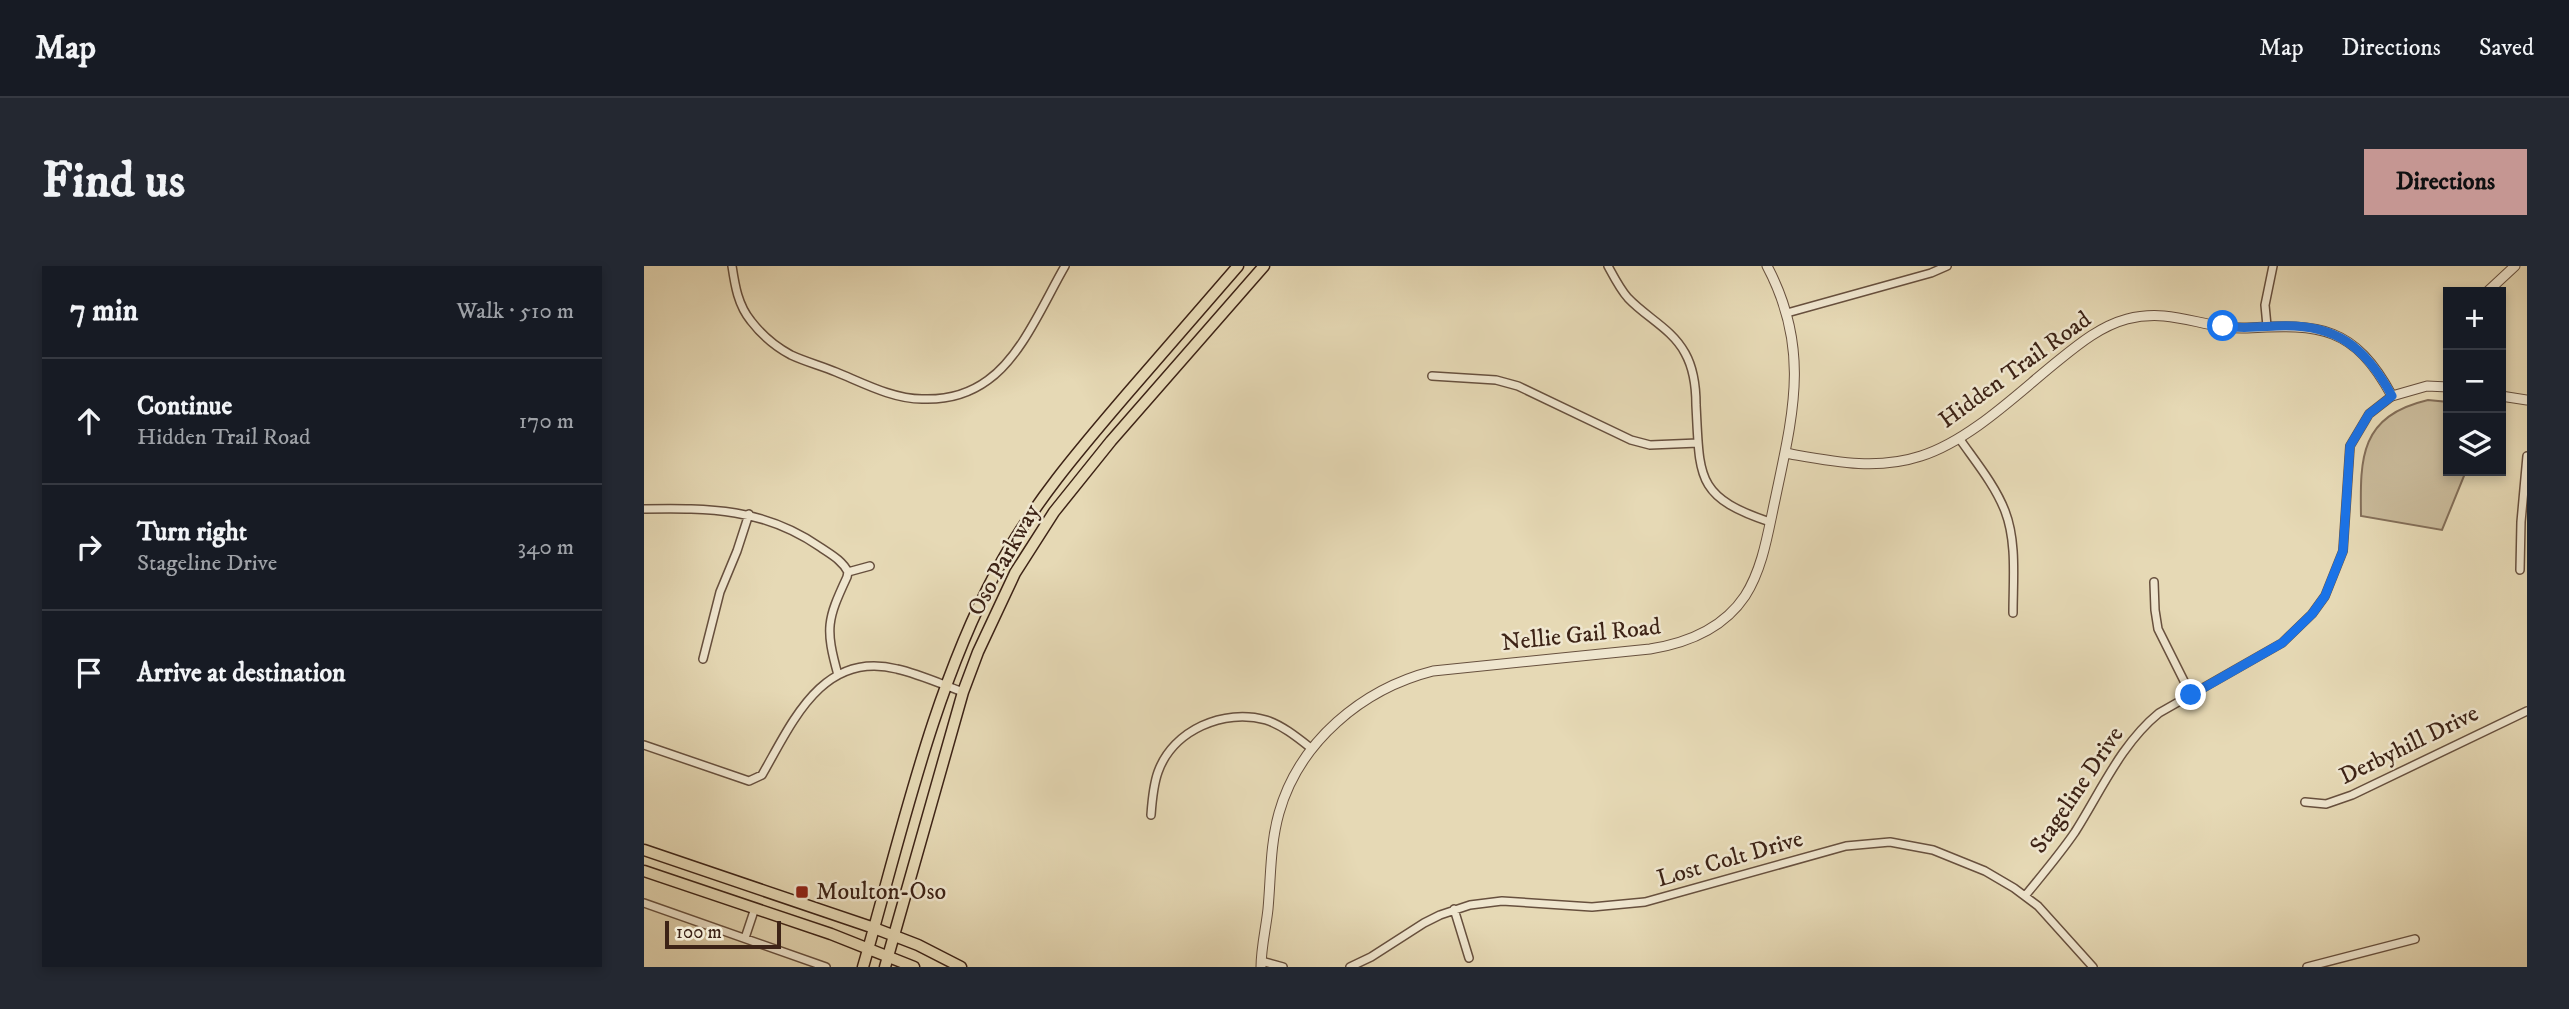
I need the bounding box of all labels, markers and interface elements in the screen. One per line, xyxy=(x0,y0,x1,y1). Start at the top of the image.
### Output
text: Map xyxy=(35,28,96,69)
text: Map xyxy=(2259,33,2304,63)
text: Directions xyxy=(2342,33,2441,63)
text: Saved xyxy=(2479,33,2534,63)
button: Directions xyxy=(2364,149,2527,215)
text: Find us xyxy=(42,151,185,213)
map controls xyxy=(2443,287,2506,476)
button: + xyxy=(2443,287,2506,350)
text: 7 min xyxy=(70,293,138,330)
text: Walk · 510 m xyxy=(456,297,574,326)
street label: Hidden Trail Road xyxy=(1933,305,2097,435)
route start xyxy=(2207,310,2238,341)
button: − xyxy=(2443,350,2506,413)
text: Continue xyxy=(137,390,232,423)
icon: ahead xyxy=(70,402,108,440)
text: 170 m xyxy=(519,407,574,436)
button: layers xyxy=(2443,413,2506,476)
text: Hidden Trail Road xyxy=(137,423,310,452)
street label: Oso Parkway xyxy=(961,498,1047,621)
text: Turn right xyxy=(137,516,247,549)
icon: right xyxy=(70,528,108,566)
text: 340 m xyxy=(518,533,574,562)
text: Stageline Drive xyxy=(137,549,277,578)
street label: Nellie Gail Road xyxy=(1500,612,1662,658)
icon: arrive xyxy=(70,654,108,692)
text: Arrive at destination xyxy=(137,657,346,690)
route end xyxy=(2175,679,2206,710)
street label: Derbyhill Drive xyxy=(2335,698,2483,792)
street label: Stageline Drive xyxy=(2024,721,2130,859)
street label: Lost Colt Drive xyxy=(1653,824,1807,894)
place label: Moulton-Oso xyxy=(816,877,946,907)
marker: Moulton-Oso xyxy=(794,884,810,900)
scale bar xyxy=(665,918,780,950)
text: 100 m xyxy=(676,921,722,944)

